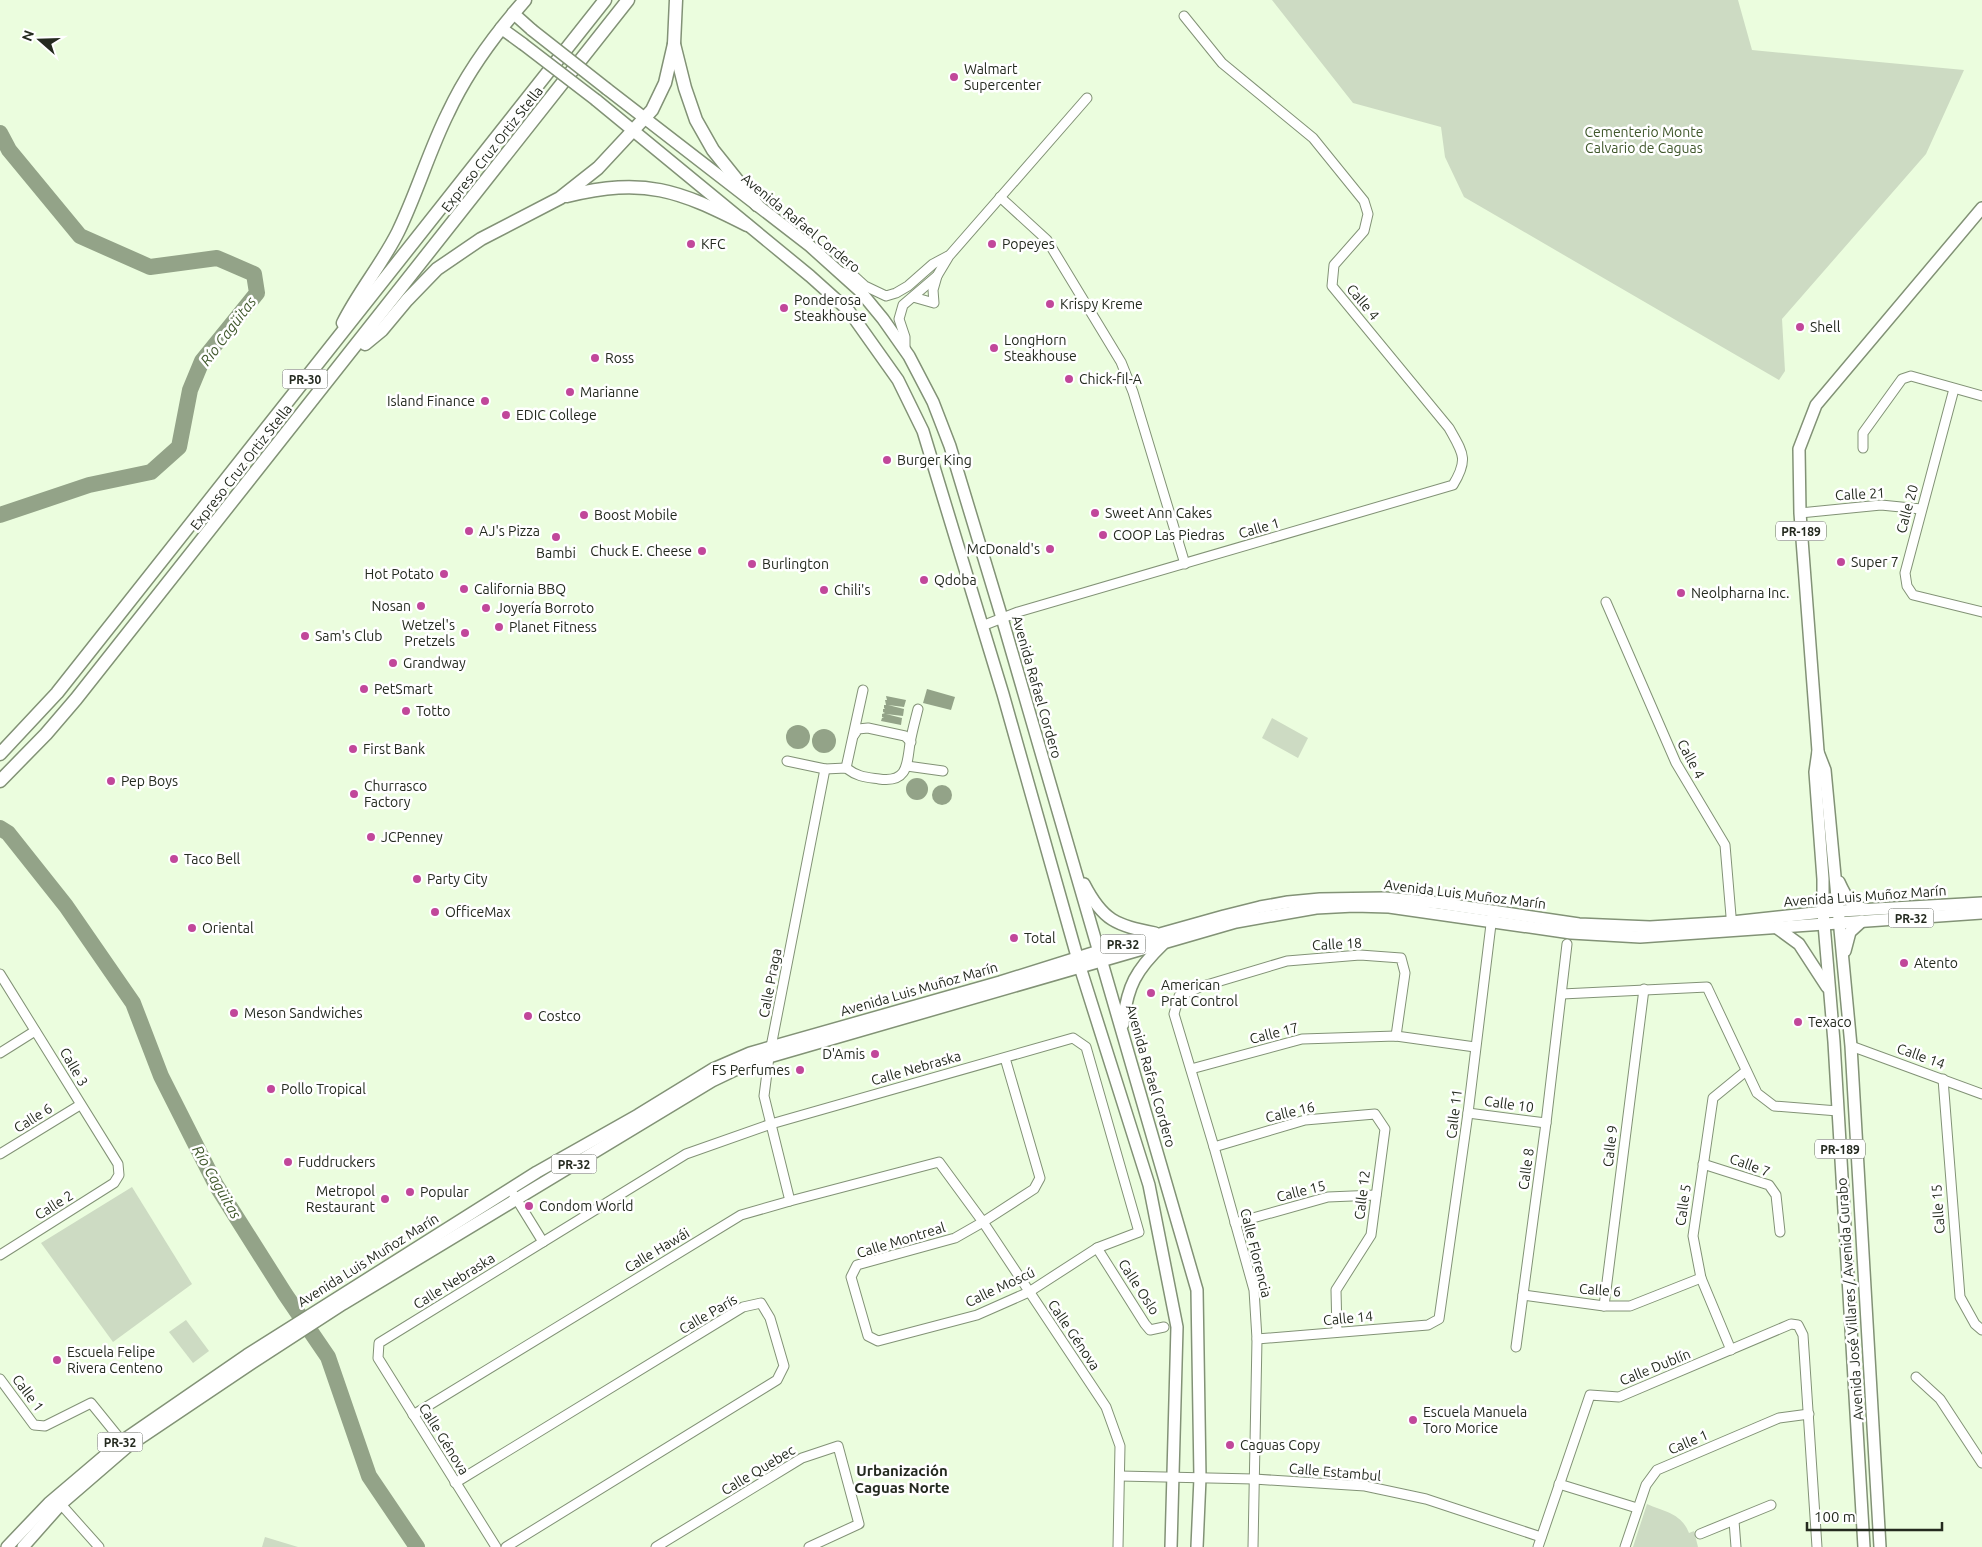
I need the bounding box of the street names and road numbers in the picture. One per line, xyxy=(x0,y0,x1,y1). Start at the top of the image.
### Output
street label: Expreso Cruz Ortiz Stella xyxy=(438,83,546,215)
street label: Avenida Rafael Cordero xyxy=(738,170,864,276)
street label: Calle 4 xyxy=(1343,281,1383,323)
road number: PR-30 xyxy=(282,369,328,388)
street label: Expreso Cruz Ortiz Stella xyxy=(187,401,295,533)
street label: Calle 20 xyxy=(1893,483,1921,535)
street label: Calle 21 xyxy=(1835,485,1885,503)
street label: Calle 1 xyxy=(1237,515,1281,541)
road number: PR-189 xyxy=(1776,522,1826,540)
street label: Avenida Rafael Cordero xyxy=(1009,614,1065,760)
street label: Calle 4 xyxy=(1674,737,1708,781)
street label: Avenida Luis Muñoz Marín xyxy=(1383,876,1547,912)
street label: Avenida Luis Muñoz Marín xyxy=(1783,882,1947,910)
road number: PR-32 xyxy=(1888,908,1934,928)
road number: PR-32 xyxy=(1100,934,1146,954)
street label: Calle 18 xyxy=(1312,935,1362,953)
street label: Calle Praga xyxy=(755,947,785,1019)
street label: Avenida Luis Muñoz Marín xyxy=(838,959,1000,1019)
street label: Avenida Rafael Cordero xyxy=(1123,1003,1179,1149)
street label: Calle 17 xyxy=(1248,1019,1300,1047)
street label: Calle 14 xyxy=(1895,1040,1947,1072)
street label: Calle 3 xyxy=(57,1045,91,1089)
street label: Calle Nebraska xyxy=(869,1048,963,1088)
street label: Calle 11 xyxy=(1443,1088,1465,1140)
street label: Calle 10 xyxy=(1483,1093,1535,1115)
street label: Calle 16 xyxy=(1264,1099,1316,1125)
street label: Calle 6 xyxy=(11,1100,55,1136)
street label: Calle 9 xyxy=(1600,1124,1620,1168)
road number: PR-189 xyxy=(1815,1140,1865,1158)
street label: Calle 8 xyxy=(1515,1147,1537,1191)
street label: Calle 7 xyxy=(1728,1150,1772,1180)
road number: PR-32 xyxy=(552,1154,596,1174)
street label: Calle 12 xyxy=(1351,1169,1373,1221)
street label: Calle 15 xyxy=(1275,1177,1327,1205)
street label: Avenida José Villares / Avenida Gurabo xyxy=(1834,1177,1866,1421)
street label: Calle 5 xyxy=(1672,1183,1694,1227)
street label: Calle 15 xyxy=(1928,1184,1948,1234)
street label: Calle 2 xyxy=(32,1187,76,1223)
street label: Calle Florencia xyxy=(1237,1207,1275,1299)
street label: Avenida Luis Muñoz Marín xyxy=(295,1210,441,1310)
street label: Calle Montreal xyxy=(855,1219,948,1261)
street label: Calle Hawái xyxy=(622,1224,692,1276)
street label: Calle Nebraska xyxy=(410,1250,498,1312)
street label: Calle Oslo xyxy=(1115,1256,1163,1318)
street label: Calle Moscú xyxy=(963,1264,1037,1310)
street label: Calle 6 xyxy=(1579,1281,1622,1299)
street label: Calle París xyxy=(676,1291,740,1337)
street label: Calle Génova xyxy=(1045,1297,1103,1373)
street label: Calle 14 xyxy=(1322,1308,1374,1328)
street label: Calle Dublín xyxy=(1617,1345,1693,1389)
street label: Calle 1 xyxy=(9,1371,47,1415)
street label: Calle Génova xyxy=(416,1400,472,1478)
street label: Calle 1 xyxy=(1666,1426,1710,1458)
road number: PR-32 xyxy=(98,1432,142,1451)
street label: Calle Quebec xyxy=(718,1441,798,1498)
street label: Calle Estambul xyxy=(1288,1460,1382,1484)

